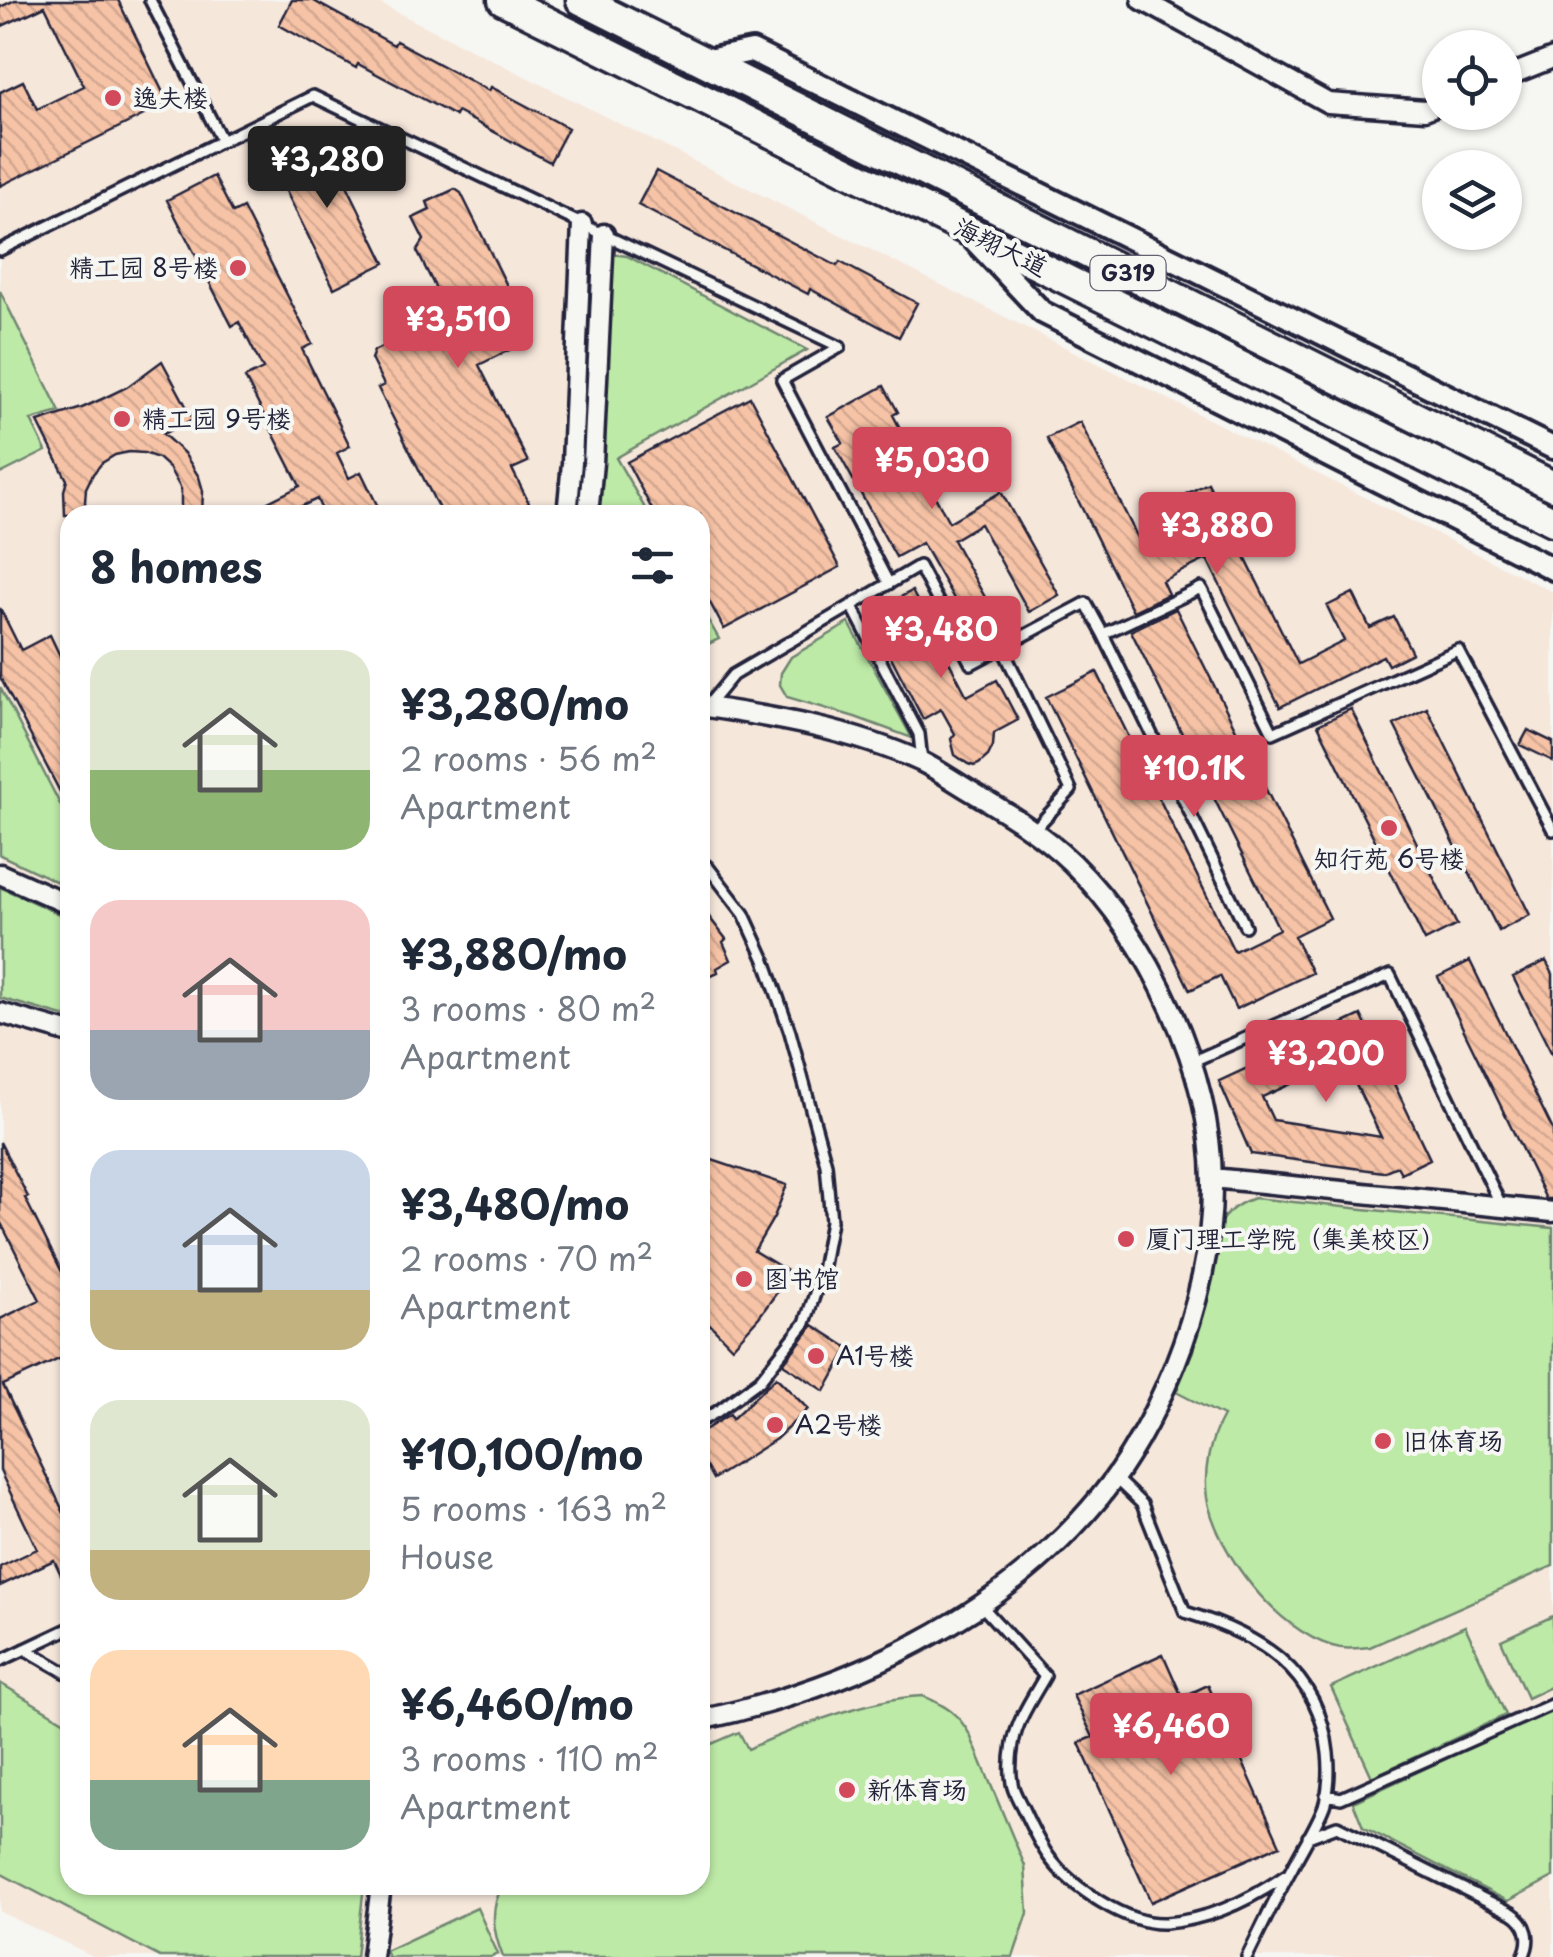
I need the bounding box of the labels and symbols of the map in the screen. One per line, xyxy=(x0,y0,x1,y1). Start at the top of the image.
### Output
place label: 逸夫楼 xyxy=(133,78,208,116)
marker: 逸夫楼 xyxy=(102,87,124,109)
pin: ¥3,280 xyxy=(246,126,408,211)
street label: 海翔大道 xyxy=(948,207,1055,285)
place label: 精工园 8号楼 xyxy=(69,248,218,286)
road number: G319 xyxy=(1090,256,1166,290)
marker: 精工园 8号楼 xyxy=(227,257,249,279)
pin: ¥3,510 xyxy=(377,286,539,371)
place label: 精工园 9号楼 xyxy=(142,399,291,437)
marker: 精工园 9号楼 xyxy=(111,408,133,430)
pin: ¥5,030 xyxy=(851,427,1013,512)
pin: ¥3,880 xyxy=(1136,492,1298,577)
pin: ¥3,480 xyxy=(860,596,1022,681)
pin: ¥10.1K xyxy=(1113,735,1275,820)
marker: 知行苑 6号楼 xyxy=(1378,817,1400,839)
place label: 知行苑 6号楼 xyxy=(1314,839,1464,877)
pin: ¥3,200 xyxy=(1245,1020,1407,1105)
place label: 厦门理工学院（集美校区） xyxy=(1146,1219,1446,1257)
marker: 厦门理工学院（集美校区） xyxy=(1115,1228,1137,1250)
place label: 图书馆 xyxy=(764,1259,839,1297)
marker: 图书馆 xyxy=(733,1268,755,1290)
place label: A1号楼 xyxy=(836,1336,914,1374)
marker: A1号楼 xyxy=(805,1345,827,1367)
place label: A2号楼 xyxy=(795,1405,882,1443)
marker: A2号楼 xyxy=(764,1414,786,1436)
place label: 旧体育场 xyxy=(1403,1421,1503,1459)
marker: 旧体育场 xyxy=(1372,1430,1394,1452)
pin: ¥6,460 xyxy=(1090,1693,1252,1778)
place label: 新体育场 xyxy=(867,1770,967,1808)
marker: 新体育场 xyxy=(836,1779,858,1801)

